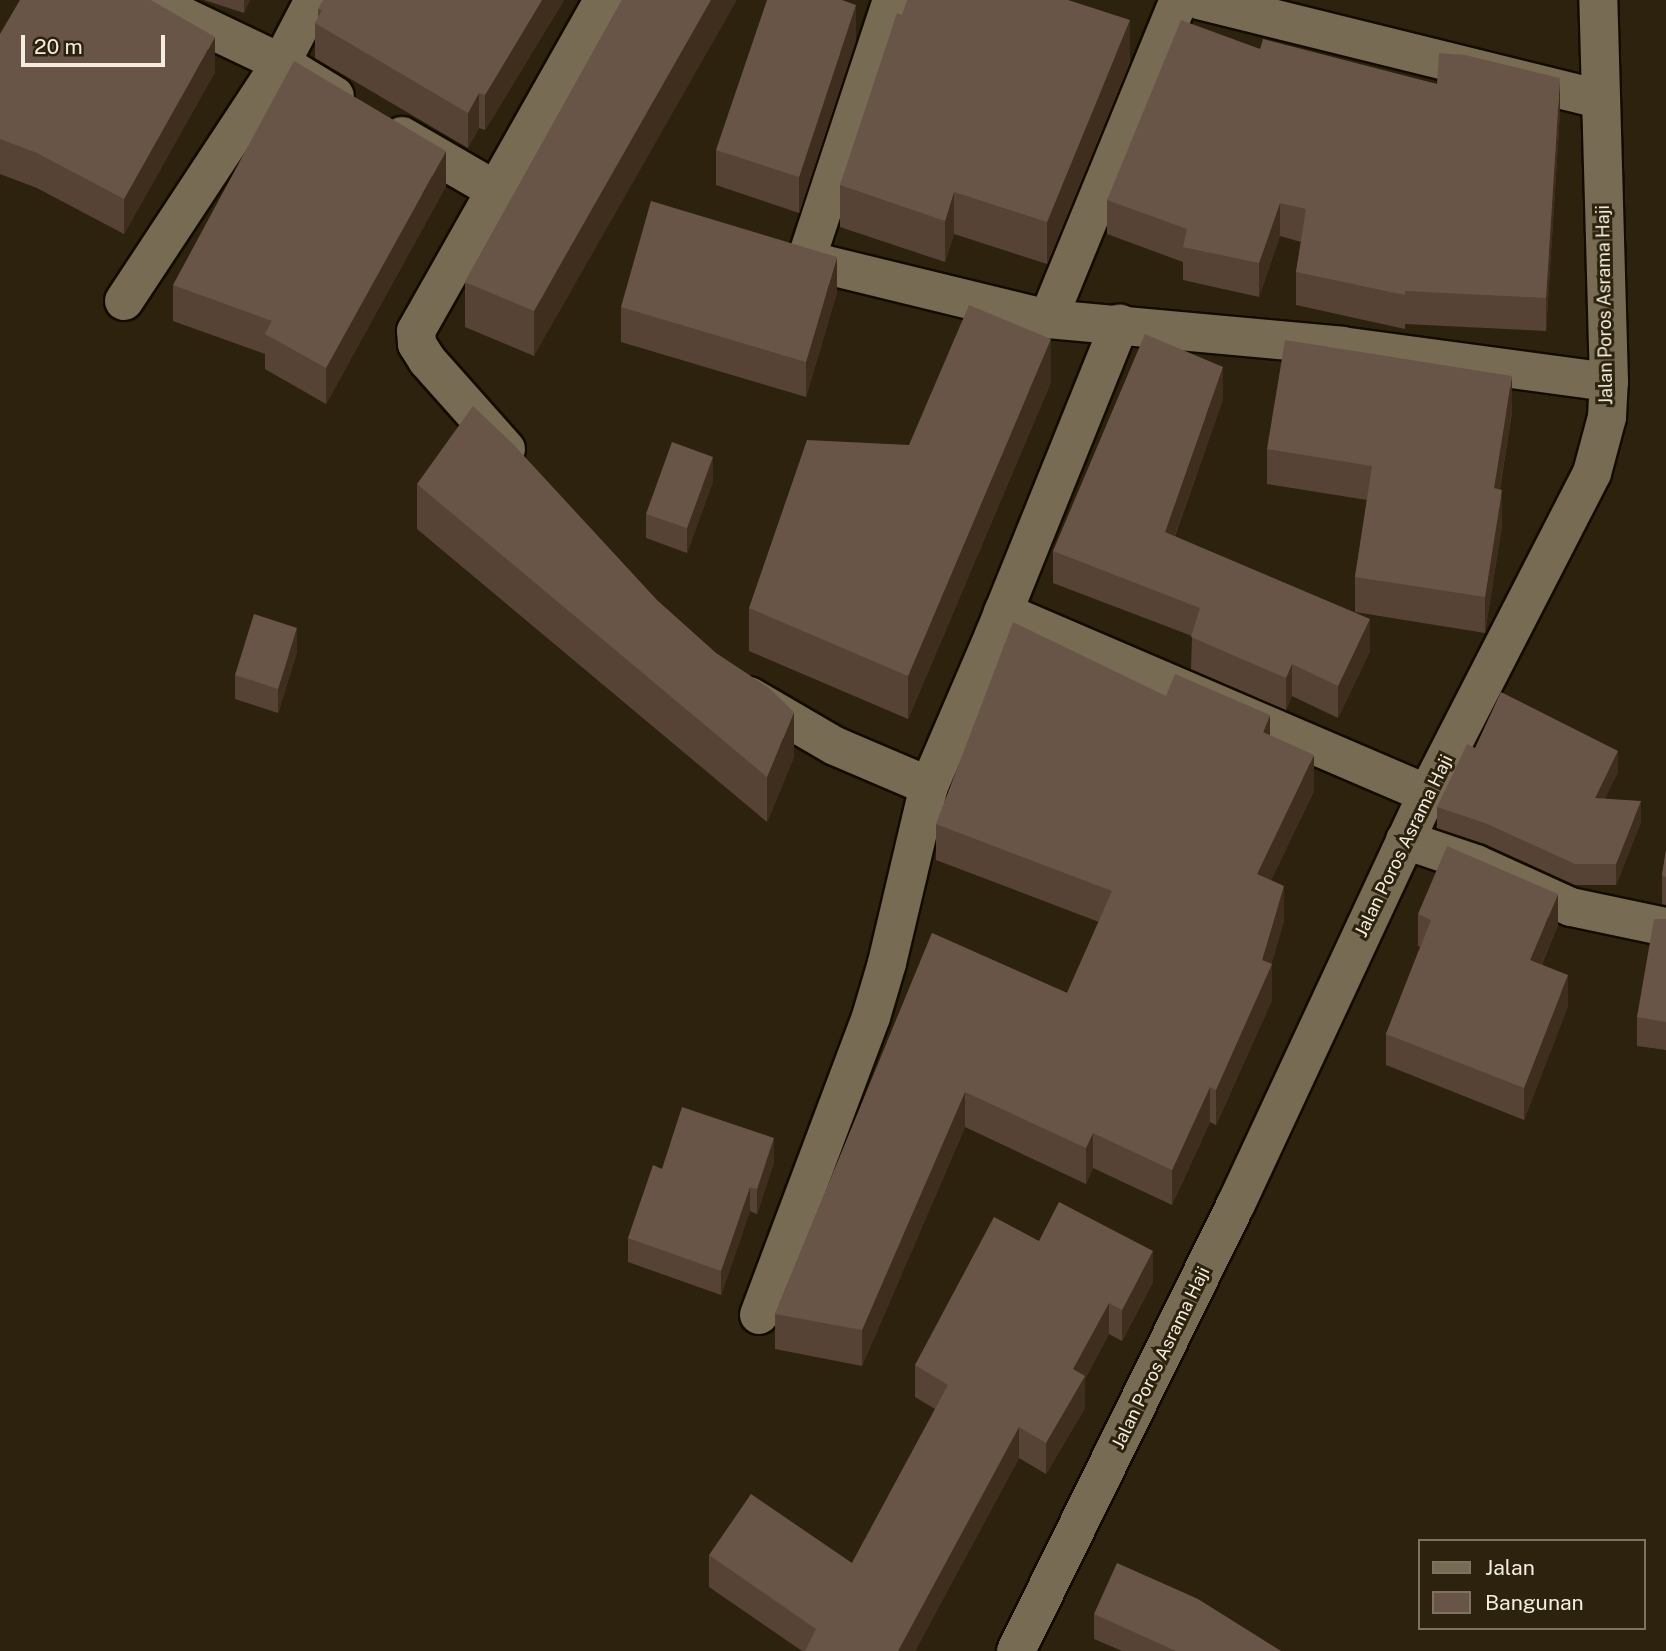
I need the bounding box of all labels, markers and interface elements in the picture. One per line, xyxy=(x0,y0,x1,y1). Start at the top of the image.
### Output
scale bar xyxy=(24,21,168,65)
text: 20 m xyxy=(34,34,83,59)
street label: Jalan Poros Asrama Haji xyxy=(1592,205,1618,405)
street label: Jalan Poros Asrama Haji xyxy=(1350,751,1458,941)
street label: Jalan Poros Asrama Haji xyxy=(1107,1263,1215,1453)
legend xyxy=(1418,1539,1645,1630)
text: Jalan xyxy=(1485,1555,1535,1580)
text: Bangunan xyxy=(1485,1590,1584,1615)

